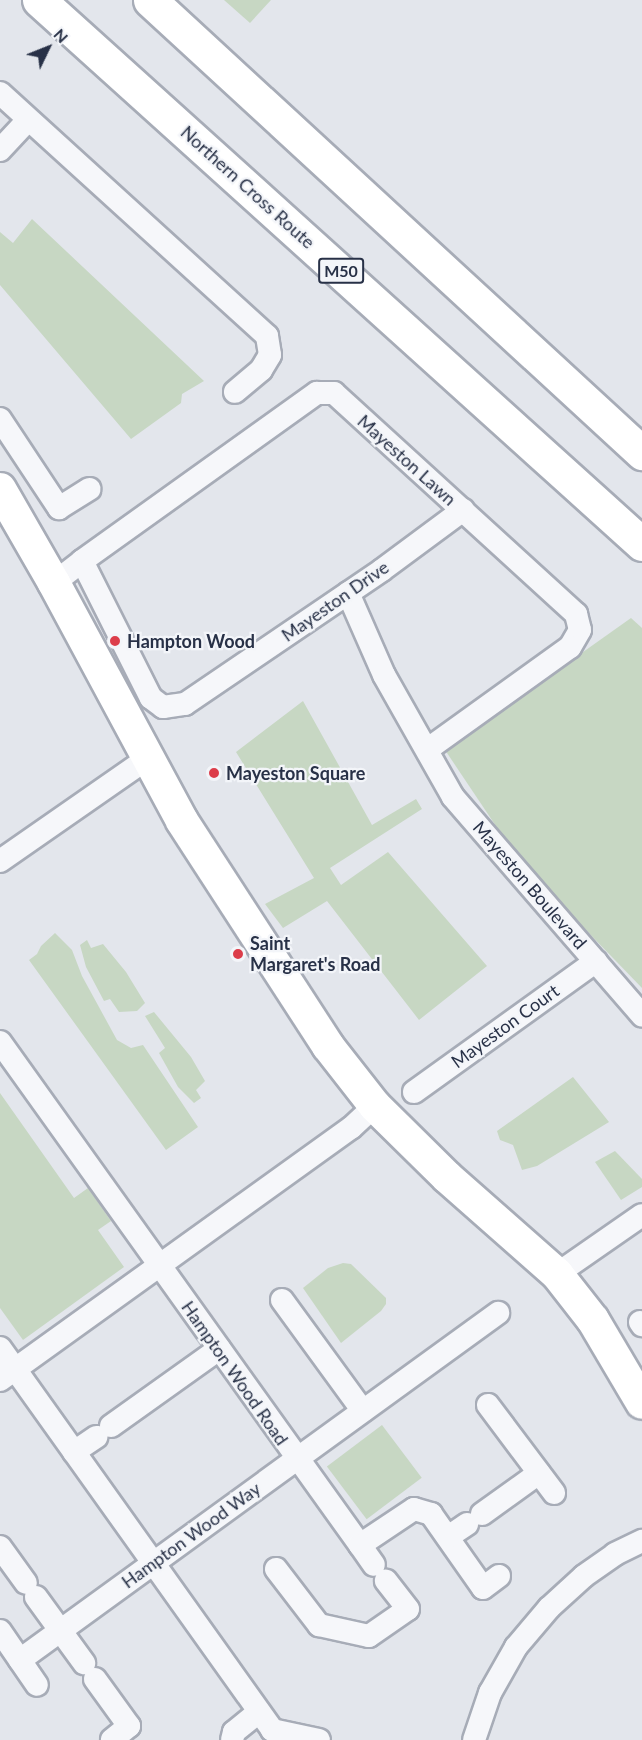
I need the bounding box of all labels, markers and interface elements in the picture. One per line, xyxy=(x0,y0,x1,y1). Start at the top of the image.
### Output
north arrow xyxy=(18,18,78,78)
text: N xyxy=(50,24,73,46)
street label: Northern Cross Route xyxy=(177,121,319,253)
road number: M50 xyxy=(317,258,365,284)
street label: Mayeston Lawn xyxy=(353,410,461,510)
street label: Mayeston Drive xyxy=(277,556,393,646)
place label: Hampton Wood xyxy=(127,630,255,652)
marker: Hampton Wood xyxy=(108,634,122,648)
place label: Mayeston Square xyxy=(226,762,365,784)
marker: Mayeston Square xyxy=(207,766,221,780)
street label: Mayeston Boulevard xyxy=(469,817,591,953)
place label: Saint Margaret's Road xyxy=(250,933,380,976)
marker: Saint Margaret's Road xyxy=(231,947,245,961)
street label: Mayeston Court xyxy=(447,980,563,1072)
street label: Hampton Wood Road xyxy=(177,1297,293,1449)
street label: Hampton Wood Way xyxy=(117,1477,265,1593)

